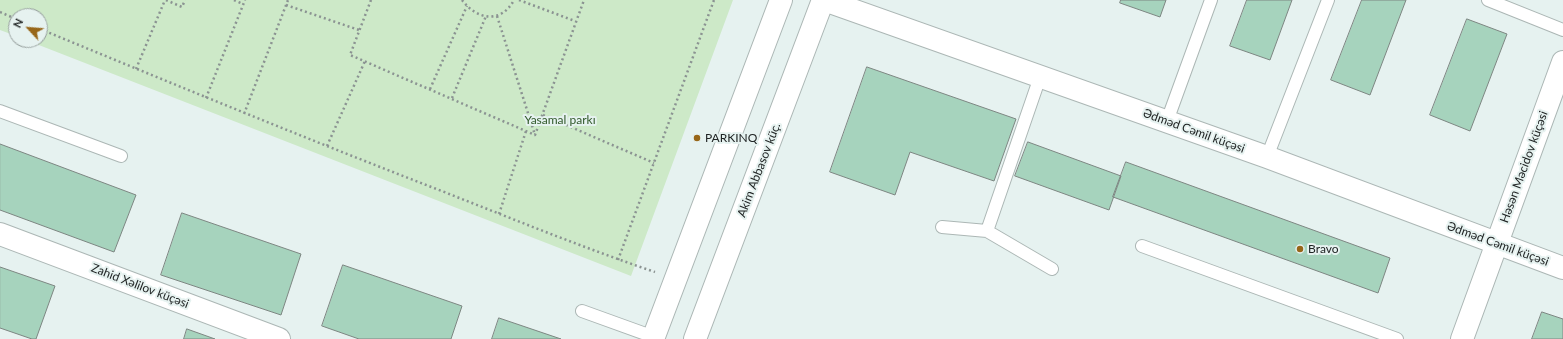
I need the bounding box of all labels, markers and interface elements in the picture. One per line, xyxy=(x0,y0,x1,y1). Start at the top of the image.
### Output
north arrow xyxy=(8,8,48,48)
text: N xyxy=(10,16,25,30)
street label: Ədməd Cəmil küçəsi xyxy=(1141,106,1247,156)
street label: Həsən Məcidov küçəsi xyxy=(1497,109,1551,225)
park label: Yasamal parkı xyxy=(524,113,596,127)
street label: Akim Abbasov küç. xyxy=(734,121,784,219)
place label: PARKINQ xyxy=(705,131,757,145)
marker: PARKINQ xyxy=(692,133,702,143)
street label: Ədməd Cəmil küçəsi xyxy=(1445,219,1551,269)
place label: Bravo xyxy=(1308,242,1339,256)
marker: Bravo xyxy=(1295,244,1305,254)
street label: Zahid Xəlilov küçəsi xyxy=(89,261,191,311)

